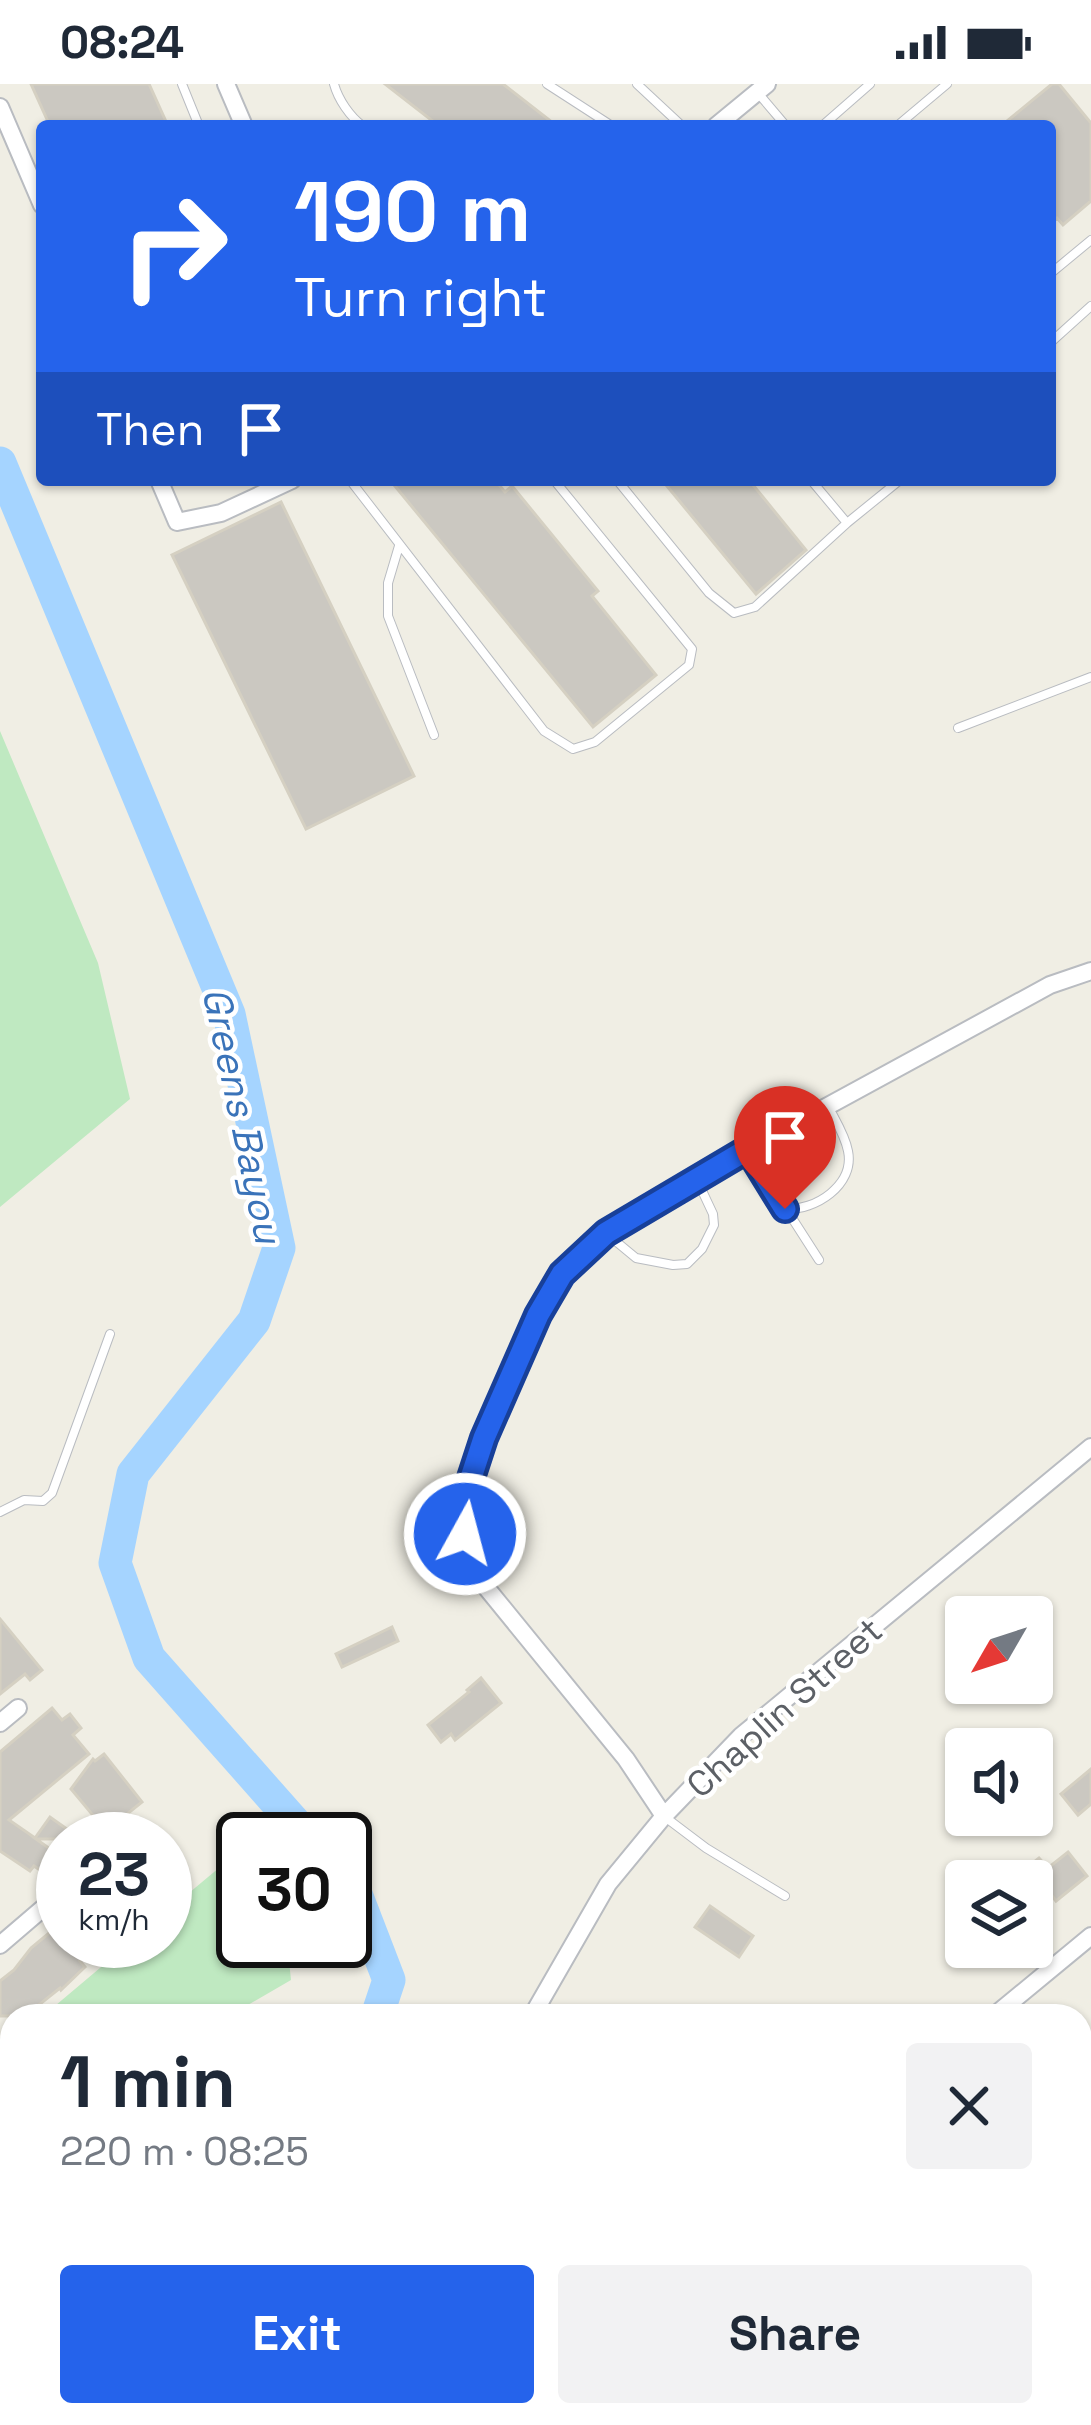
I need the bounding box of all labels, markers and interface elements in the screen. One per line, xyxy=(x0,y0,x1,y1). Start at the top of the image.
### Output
text: 08:24 xyxy=(60,14,184,71)
text: 190 m xyxy=(294,158,531,266)
icon: right xyxy=(96,168,252,324)
text: Turn right xyxy=(294,263,547,332)
icon: arrive xyxy=(228,396,294,462)
text: Then xyxy=(96,401,204,458)
water label: Greens Bayou xyxy=(192,983,294,1249)
pin xyxy=(734,1086,836,1209)
icon: arrive xyxy=(752,1104,818,1170)
position arrow xyxy=(402,1471,528,1597)
north arrow xyxy=(945,1596,1053,1704)
map controls xyxy=(945,1596,1053,1968)
street label: Chaplin Street xyxy=(677,1608,892,1808)
button: sound xyxy=(945,1728,1053,1836)
speed limit sign: 30 xyxy=(216,1812,372,1968)
text: 23 xyxy=(78,1836,150,1913)
button: layers xyxy=(945,1860,1053,1968)
text: km/h xyxy=(78,1900,150,1939)
text: 1 min xyxy=(60,2036,236,2128)
button: close xyxy=(906,2043,1032,2169)
text: 220 m · 08:25 xyxy=(60,2127,309,2176)
button: Exit xyxy=(60,2265,534,2403)
button: Share xyxy=(558,2265,1032,2403)

